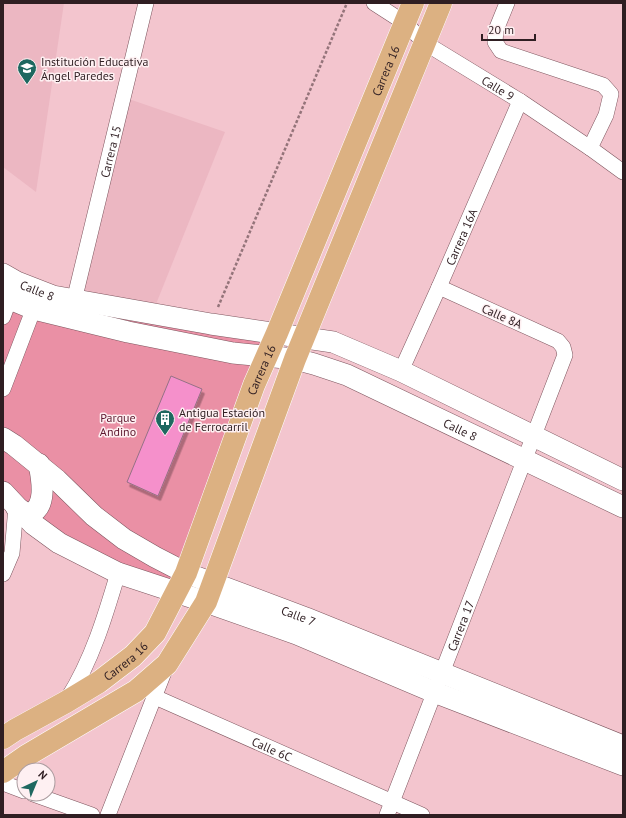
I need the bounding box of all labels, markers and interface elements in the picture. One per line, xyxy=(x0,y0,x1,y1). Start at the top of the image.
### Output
scale bar xyxy=(482,16,535,42)
text: 20 m xyxy=(488,22,514,37)
street label: Carrera 16 xyxy=(368,43,402,98)
place label: Institución Educativa Ángel Paredes xyxy=(41,54,149,83)
school or university icon: Institución Educativa Ángel Paredes xyxy=(16,57,38,85)
street label: Calle 9 xyxy=(479,72,517,103)
street label: Carrera 15 xyxy=(97,124,124,179)
street label: Carrera 16A xyxy=(442,206,480,267)
street label: Calle 8 xyxy=(18,277,57,303)
street label: Calle 8A xyxy=(480,301,524,331)
street label: Carrera 16 xyxy=(244,342,278,397)
place label: Antigua Estación de Ferrocarril xyxy=(179,405,265,434)
building icon: Antigua Estación de Ferrocarril xyxy=(154,408,176,436)
park label: Parque Andino xyxy=(100,410,136,439)
street label: Calle 8 xyxy=(441,415,480,444)
street label: Carrera 17 xyxy=(444,598,477,653)
street label: Calle 7 xyxy=(279,602,318,629)
street label: Carrera 16 xyxy=(100,638,151,684)
street label: Calle 6C xyxy=(250,733,295,764)
north arrow xyxy=(16,762,56,802)
text: N xyxy=(35,767,50,782)

